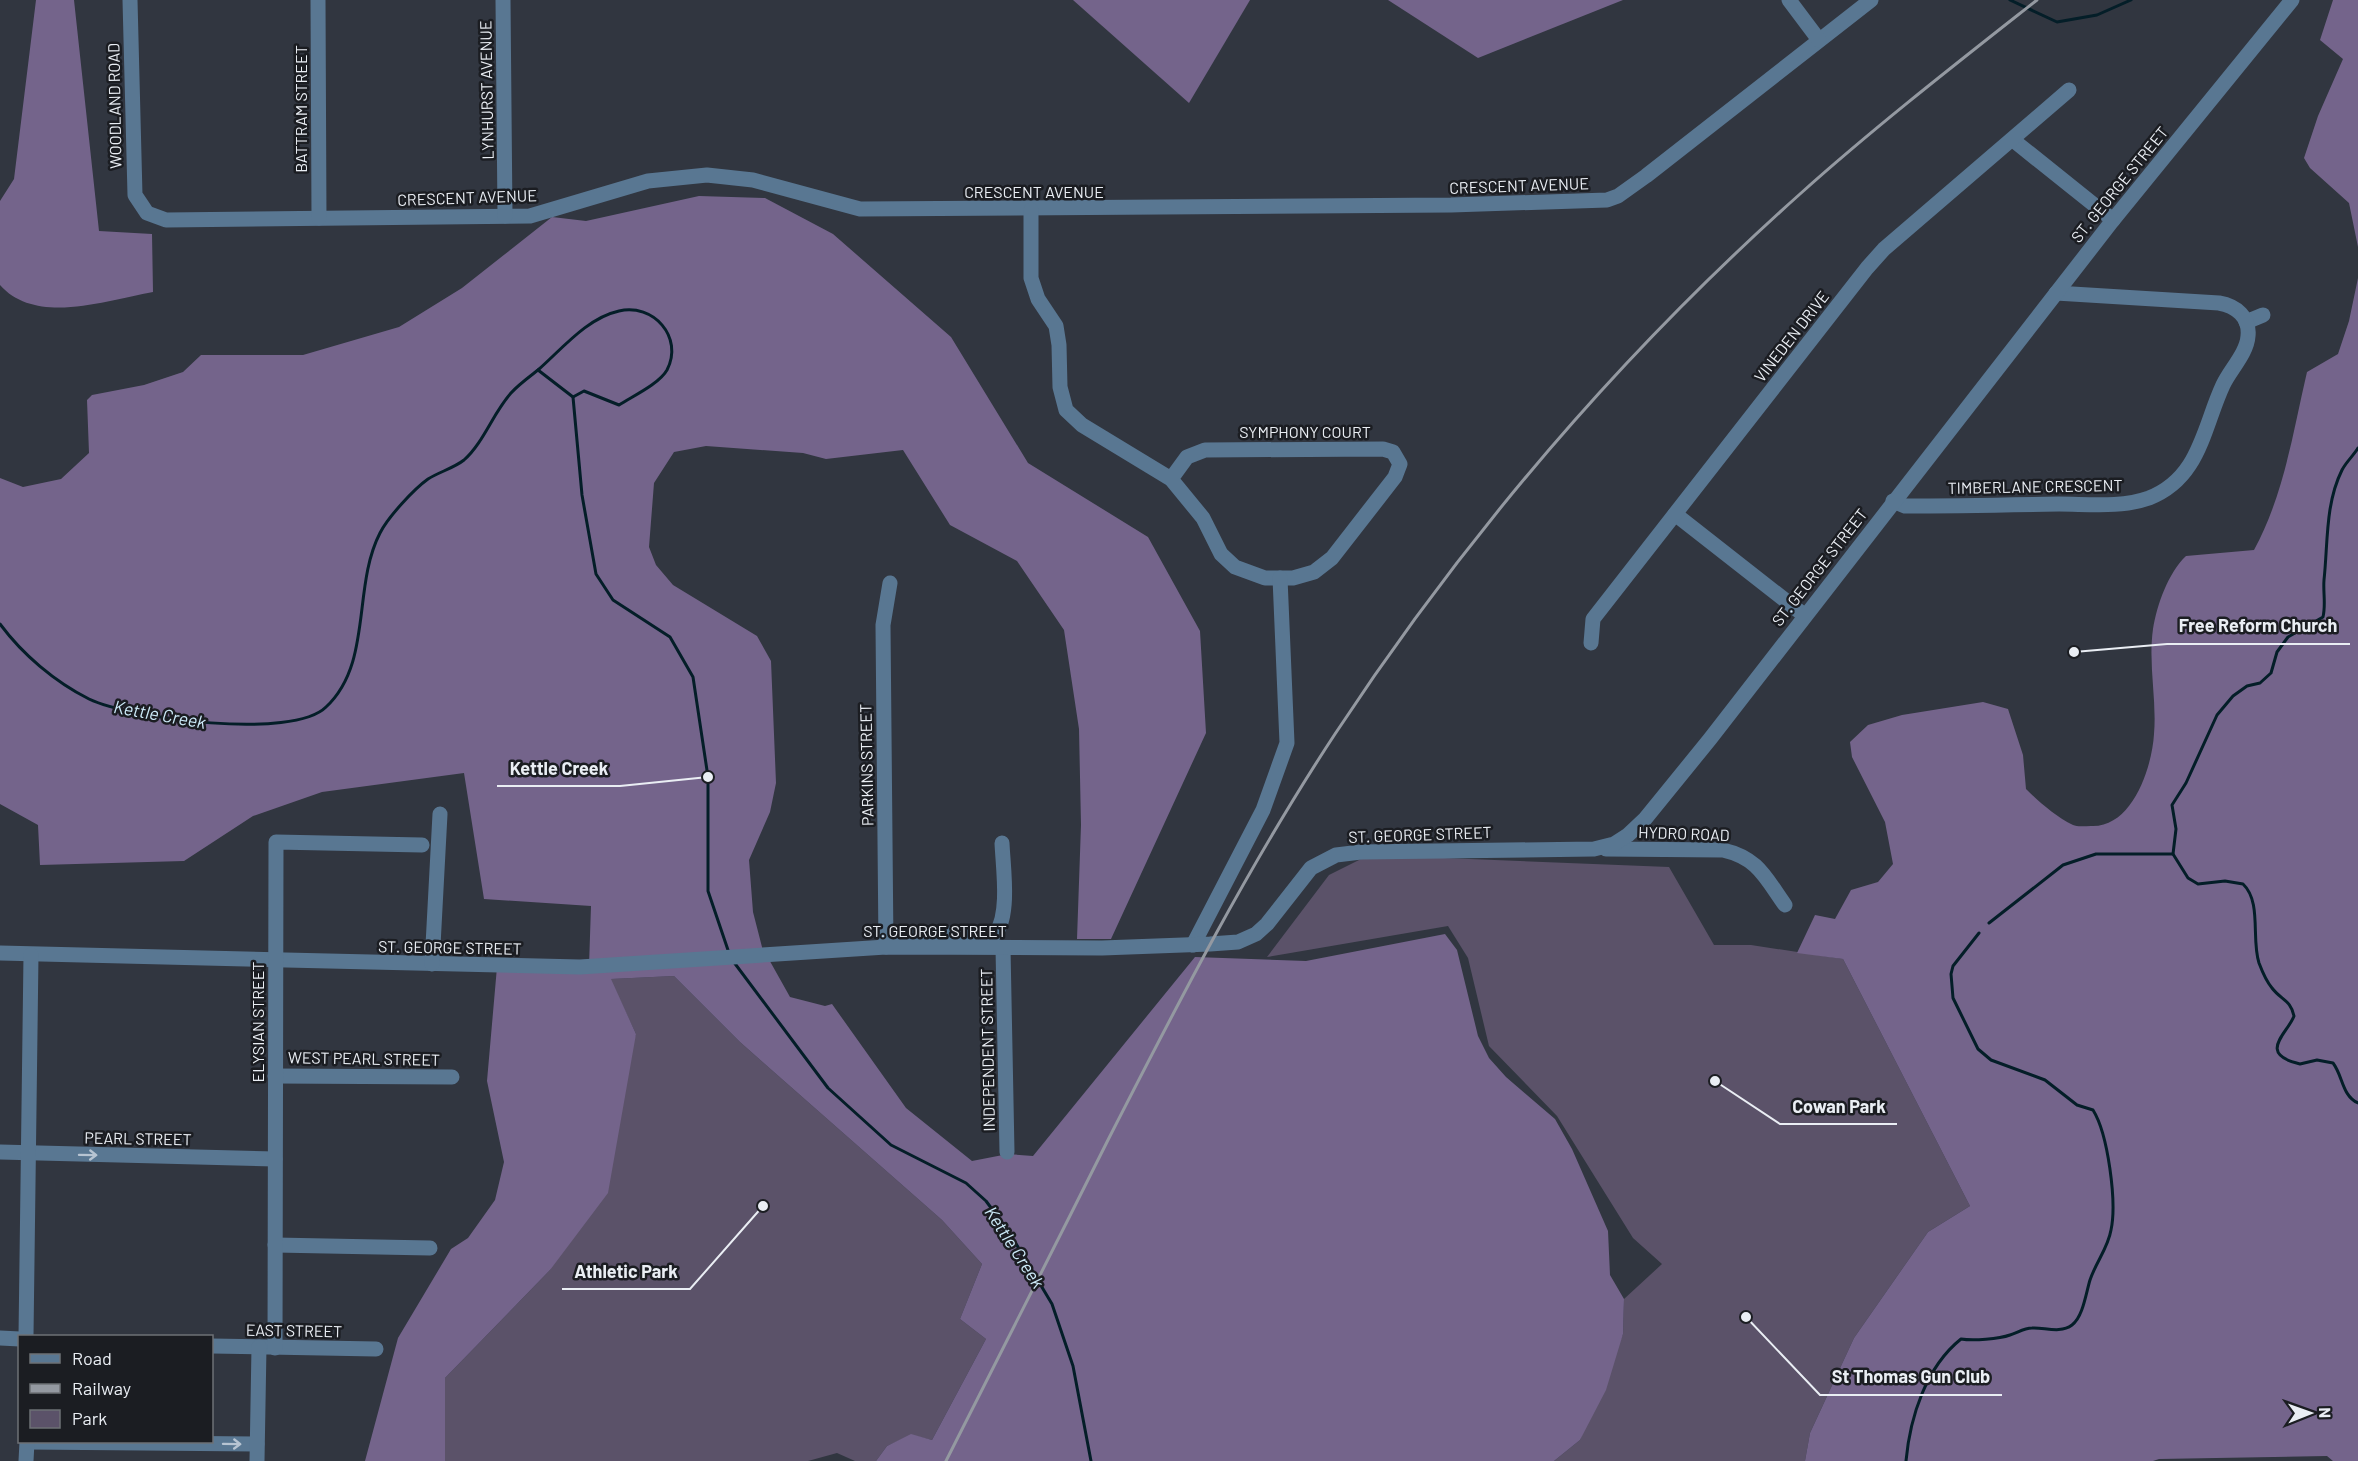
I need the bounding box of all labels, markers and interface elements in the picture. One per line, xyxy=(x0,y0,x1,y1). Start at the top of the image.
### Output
street label: LYNHURST AVENUE xyxy=(475,20,497,160)
street label: WOODLAND ROAD xyxy=(103,43,125,169)
street label: BATTRAM STREET xyxy=(291,45,310,173)
street label: ST. GEORGE STREET xyxy=(2066,122,2172,246)
street label: CRESCENT AVENUE xyxy=(1449,173,1589,197)
street label: CRESCENT AVENUE xyxy=(964,182,1104,201)
street label: CRESCENT AVENUE xyxy=(397,185,537,209)
street label: VINEDEN DRIVE xyxy=(1750,287,1832,385)
street label: SYMPHONY COURT xyxy=(1239,422,1371,441)
street label: TIMBERLANE CRESCENT xyxy=(1947,475,2123,497)
street label: ST. GEORGE STREET xyxy=(1767,505,1871,629)
callout: Free Reform Church xyxy=(2167,608,2350,644)
text: Free Reform Church xyxy=(2179,614,2337,636)
water label: Kettle Creek xyxy=(112,695,208,733)
street label: PARKINS STREET xyxy=(855,704,877,826)
callout: Kettle Creek xyxy=(497,750,620,786)
text: Kettle Creek xyxy=(510,757,609,779)
street label: ST. GEORGE STREET xyxy=(1348,822,1492,846)
street label: HYDRO ROAD xyxy=(1638,822,1730,844)
street label: ST. GEORGE STREET xyxy=(863,921,1007,940)
street label: ST. GEORGE STREET xyxy=(378,936,522,958)
street label: ELYSIAN STREET xyxy=(248,962,267,1082)
street label: INDEPENDENT STREET xyxy=(976,968,998,1132)
street label: WEST PEARL STREET xyxy=(288,1047,440,1069)
callout: Cowan Park xyxy=(1780,1088,1897,1124)
text: Cowan Park xyxy=(1792,1095,1886,1117)
street label: PEARL STREET xyxy=(84,1128,192,1148)
one-way arrow xyxy=(77,1149,97,1160)
water label: Kettle Creek xyxy=(980,1202,1050,1292)
callout: Athletic Park xyxy=(562,1253,690,1289)
text: Athletic Park xyxy=(574,1260,678,1282)
street label: EAST STREET xyxy=(246,1320,342,1340)
legend xyxy=(18,1335,213,1443)
text: Road xyxy=(72,1347,112,1369)
callout: St Thomas Gun Club xyxy=(1820,1359,2002,1395)
text: St Thomas Gun Club xyxy=(1832,1365,1990,1387)
text: Railway xyxy=(72,1377,131,1399)
north arrow xyxy=(2280,1383,2340,1443)
text: Park xyxy=(72,1407,107,1429)
text: N xyxy=(2316,1407,2335,1418)
one-way arrow xyxy=(222,1438,242,1450)

